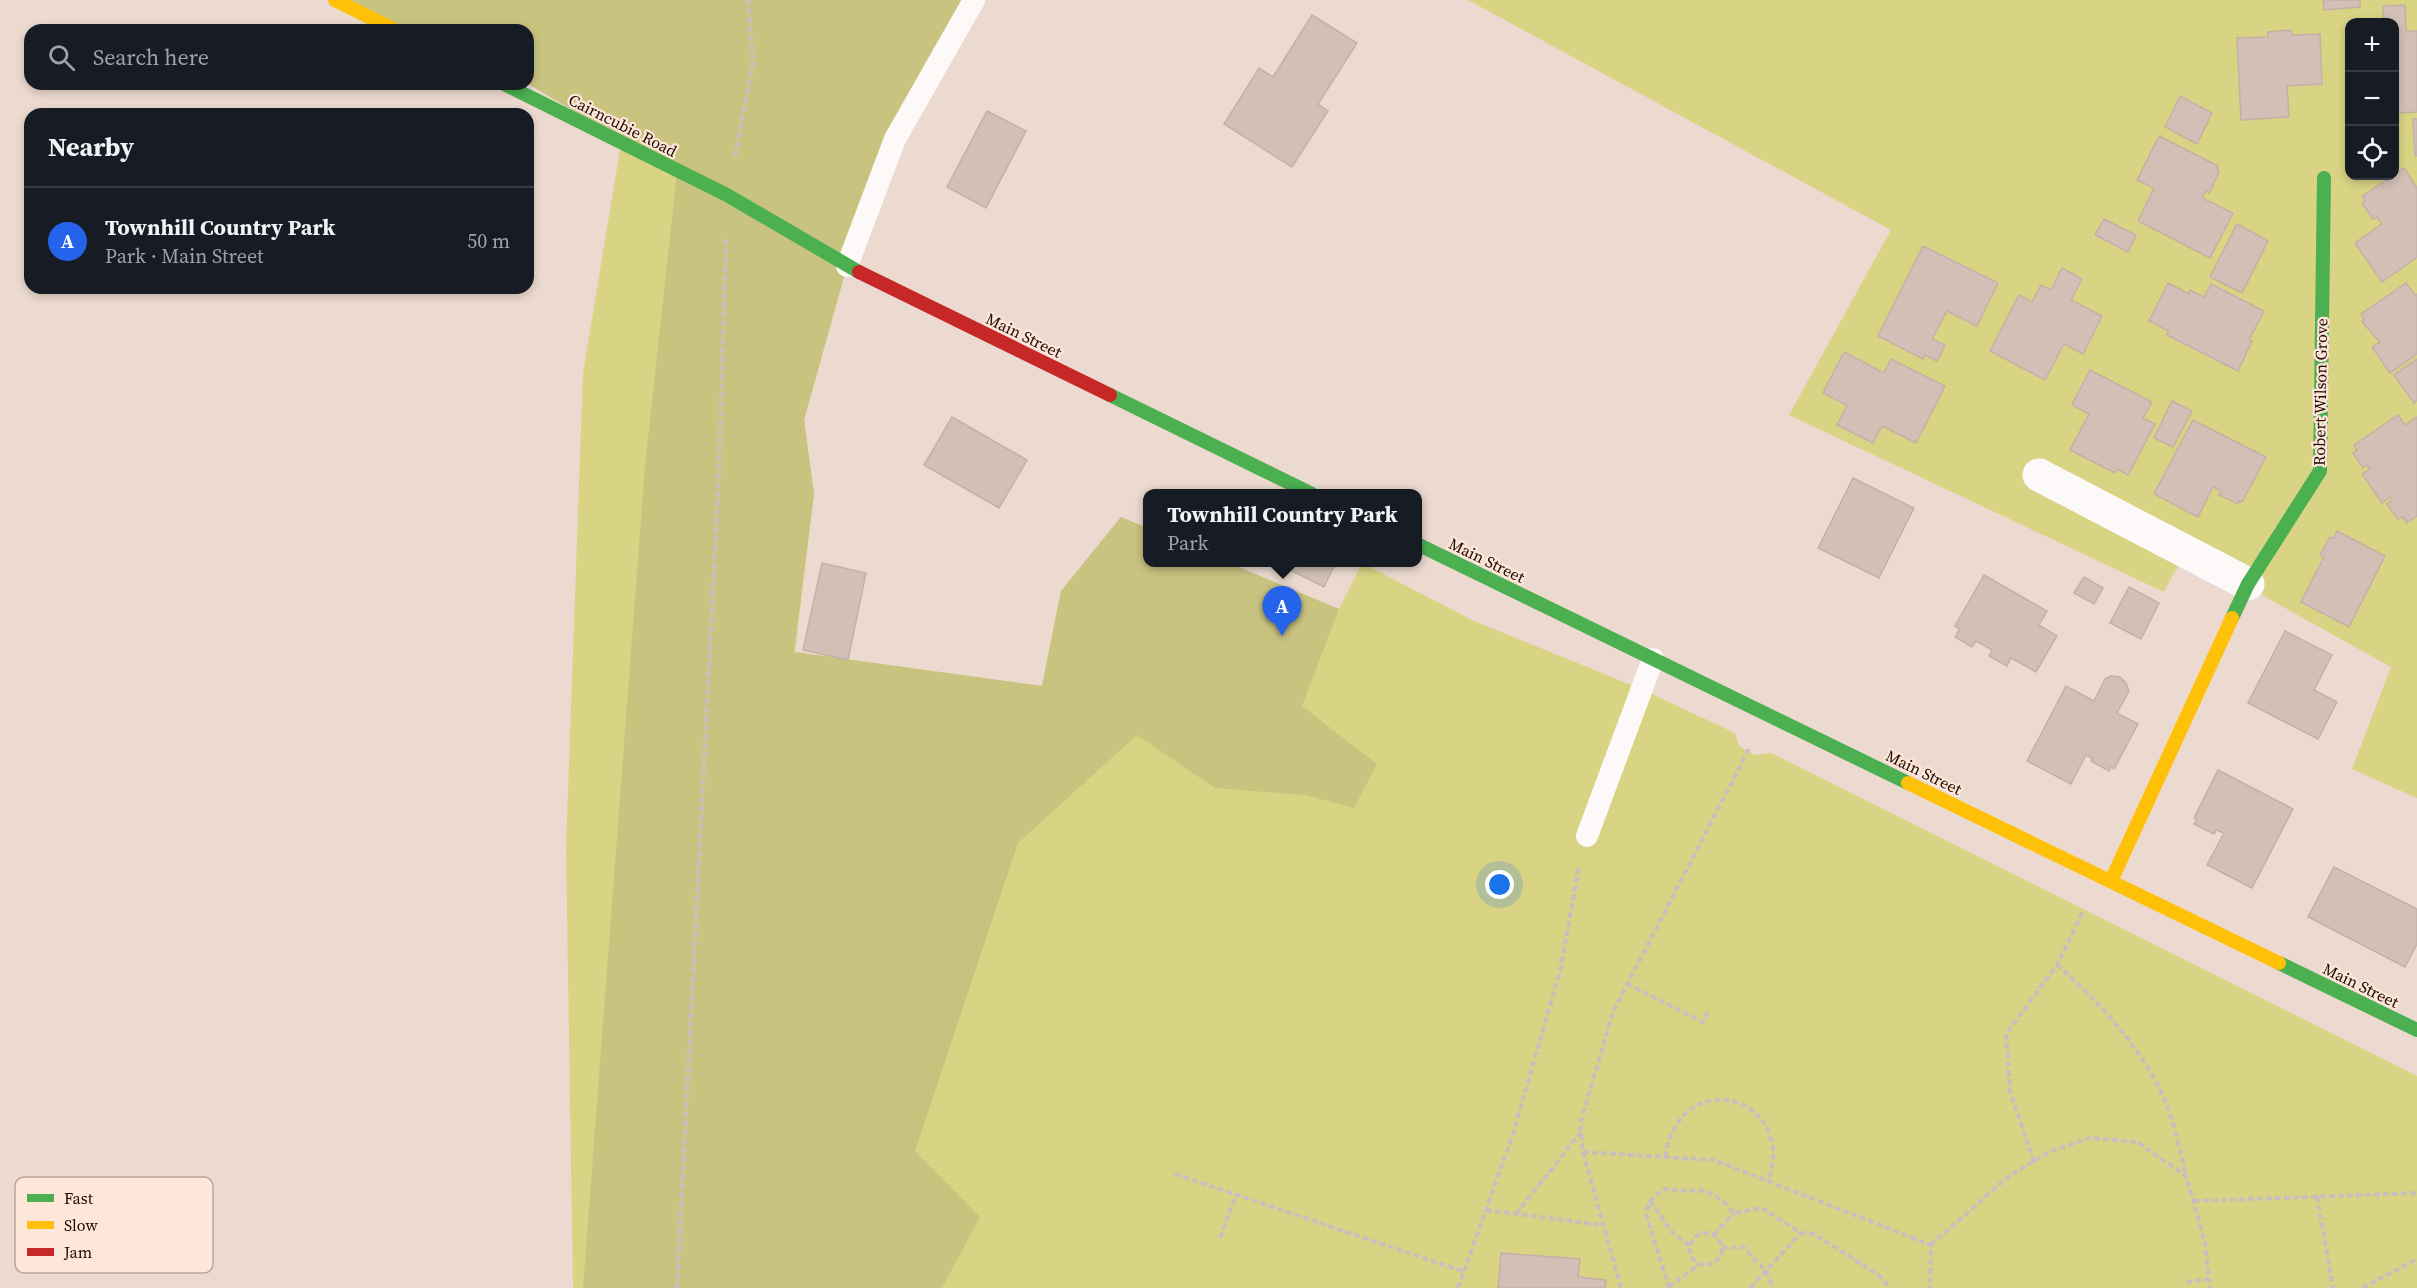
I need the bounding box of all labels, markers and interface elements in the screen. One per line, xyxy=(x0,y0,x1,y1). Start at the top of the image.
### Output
map controls xyxy=(2345,18,2399,180)
button: + xyxy=(2345,18,2399,72)
search box xyxy=(24,24,534,90)
icon: search xyxy=(45,41,78,74)
text: Search here xyxy=(93,42,209,72)
button: − xyxy=(2345,72,2399,126)
street label: Cairncubie Road xyxy=(565,88,681,162)
button: locate xyxy=(2345,126,2399,180)
text: Nearby xyxy=(48,129,134,165)
text: Townhill Country Park xyxy=(105,212,335,242)
text: A xyxy=(61,227,74,255)
text: 50 m xyxy=(467,227,510,255)
text: Park · Main Street xyxy=(105,242,264,270)
street label: Main Street xyxy=(982,307,1066,363)
street label: Robert Wilson Grove xyxy=(2308,318,2332,466)
popup xyxy=(1143,489,1422,567)
text: Townhill Country Park xyxy=(1167,499,1398,529)
text: Park xyxy=(1167,529,1208,557)
street label: Main Street xyxy=(1445,532,1529,588)
pin: A xyxy=(1262,586,1302,636)
street label: Main Street xyxy=(1882,744,1966,800)
your location xyxy=(1485,870,1514,899)
street label: Main Street xyxy=(2319,957,2403,1013)
legend xyxy=(15,1177,213,1273)
text: Fast xyxy=(64,1187,94,1209)
text: Slow xyxy=(64,1214,99,1236)
text: Jam xyxy=(63,1241,92,1263)

